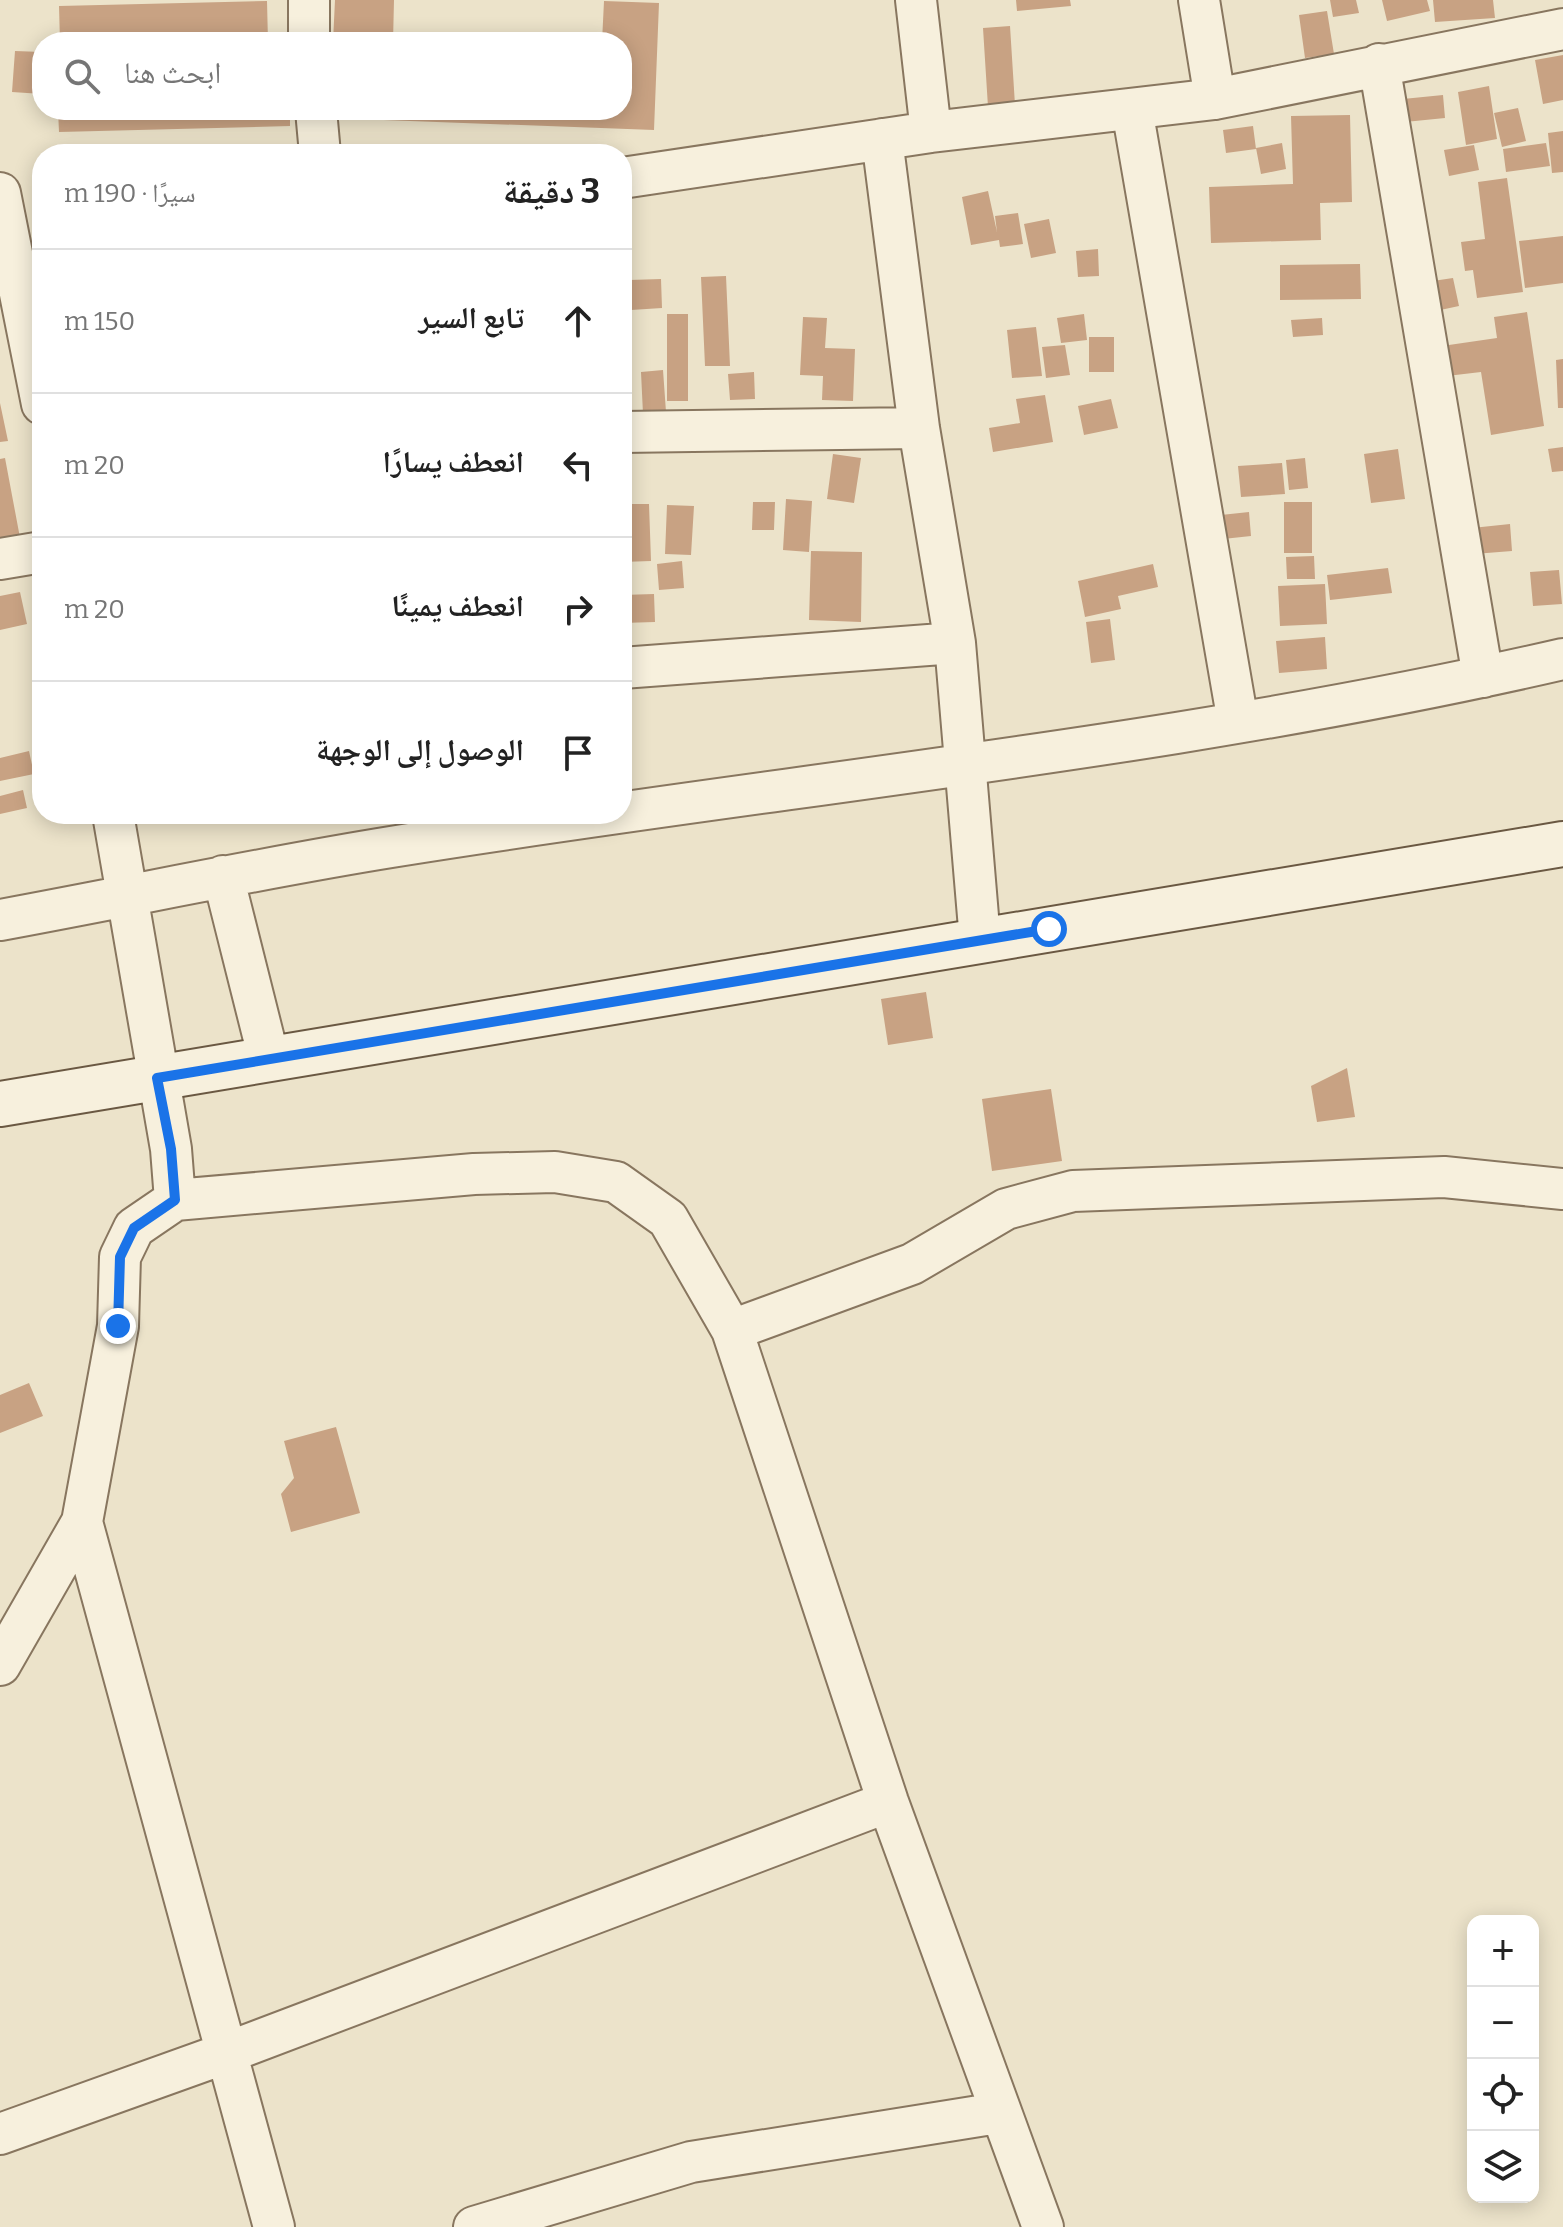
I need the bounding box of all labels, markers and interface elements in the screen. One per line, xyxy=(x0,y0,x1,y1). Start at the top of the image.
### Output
search box xyxy=(32,32,632,120)
icon: search xyxy=(60,54,104,98)
text: ابحث هنا xyxy=(124,55,221,91)
text: 3 دقيقة xyxy=(503,171,600,212)
text: سيرًا · 190 m xyxy=(64,178,196,209)
icon: ahead xyxy=(556,299,600,343)
text: تابع السير xyxy=(419,300,524,336)
text: 150 m xyxy=(64,306,135,337)
icon: left xyxy=(556,443,600,487)
text: انعطف يسارًا xyxy=(383,444,524,480)
text: 20 m xyxy=(64,450,125,481)
icon: right xyxy=(556,587,600,631)
text: انعطف يمينًا xyxy=(391,588,524,624)
text: 20 m xyxy=(64,594,125,625)
icon: arrive xyxy=(556,731,600,775)
text: الوصول إلى الوجهة xyxy=(316,732,524,768)
route start xyxy=(1031,911,1067,947)
route end xyxy=(100,1308,136,1344)
map controls xyxy=(1467,1915,1539,2203)
button: + xyxy=(1467,1915,1539,1987)
button: − xyxy=(1467,1987,1539,2059)
button: locate xyxy=(1467,2059,1539,2131)
button: layers xyxy=(1467,2131,1539,2203)

